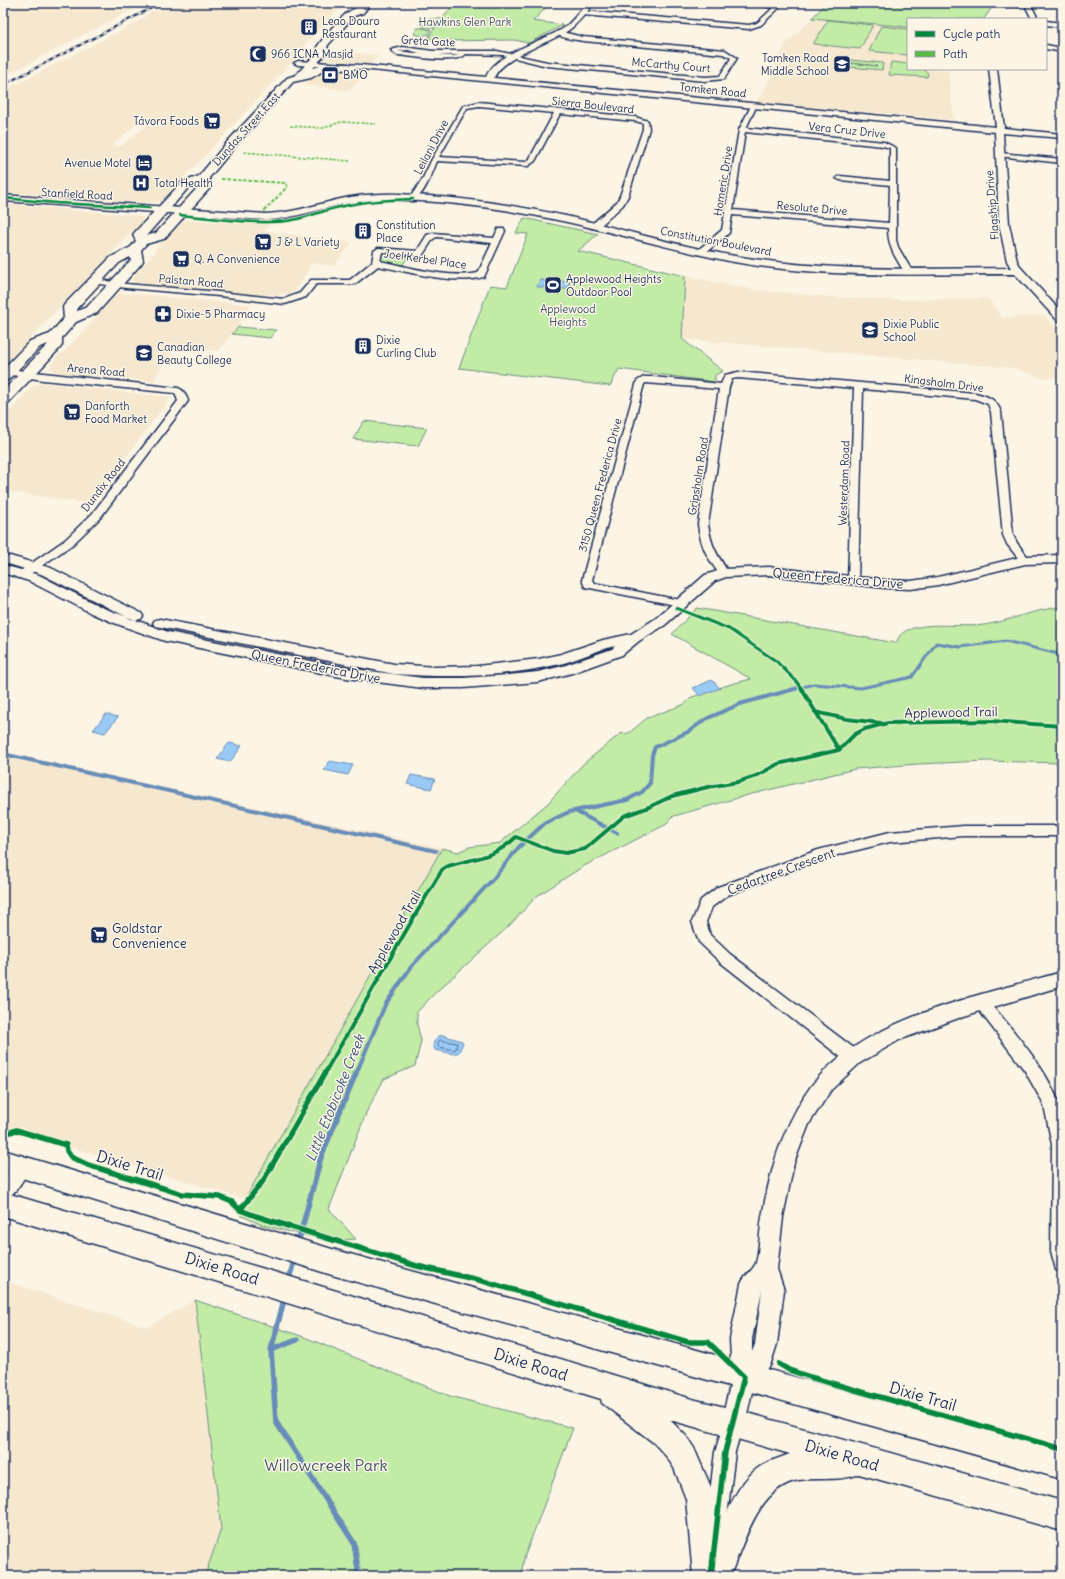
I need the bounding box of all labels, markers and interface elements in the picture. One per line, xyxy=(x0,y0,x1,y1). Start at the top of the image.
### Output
place label: Leao Douro Restaurant xyxy=(322,14,380,41)
park label: Hawkins Glen Park xyxy=(419,15,512,29)
building icon: Leao Douro Restaurant xyxy=(299,17,319,37)
legend xyxy=(907,18,1047,70)
text: Cycle path xyxy=(943,26,1000,41)
street label: Greta Gate xyxy=(400,33,456,49)
mosque icon: 966 ICNA Masjid xyxy=(248,44,268,64)
text: Path xyxy=(943,46,968,61)
place label: 966 ICNA Masjid xyxy=(271,47,354,61)
place label: Tomken Road Middle School xyxy=(761,51,830,78)
school or university icon: Tomken Road Middle School xyxy=(832,54,852,74)
street label: McCarthy Court xyxy=(631,55,711,75)
bank icon: BMO xyxy=(320,65,340,85)
place label: BMO xyxy=(343,68,368,82)
street label: Tomken Road xyxy=(679,80,748,101)
street label: Dundas Street East xyxy=(209,89,283,169)
street label: Sierra Boulevard xyxy=(551,94,635,116)
supermarket icon: Távora Foods xyxy=(202,111,222,131)
place label: Távora Foods xyxy=(133,114,199,128)
street label: Leilani Drive xyxy=(411,117,451,177)
street label: Vera Cruz Drive xyxy=(808,119,886,141)
street label: Homeric Drive xyxy=(711,145,735,217)
hotel icon: Avenue Motel xyxy=(134,153,154,173)
place label: Avenue Motel xyxy=(65,156,131,170)
street label: Flagship Drive xyxy=(982,170,1002,240)
hospital icon: Total Health xyxy=(131,173,151,193)
place label: Total Health xyxy=(154,176,213,190)
street label: Stanfield Road xyxy=(41,185,114,203)
street label: Resolute Drive xyxy=(776,198,848,218)
place label: Constitution Place xyxy=(376,218,436,245)
building icon: Constitution Place xyxy=(353,221,373,241)
street label: Constitution Boulevard xyxy=(659,223,773,259)
supermarket icon: J & L Variety xyxy=(253,232,273,252)
place label: J & L Variety xyxy=(276,235,340,249)
street label: Joel Kerbel Place xyxy=(383,246,467,272)
supermarket icon: Q. A Convenience xyxy=(171,249,191,269)
place label: Q. A Convenience xyxy=(194,252,280,266)
street label: Palstan Road xyxy=(158,271,224,291)
place label: Applewood Heights Outdoor Pool xyxy=(566,272,661,299)
sports icon: Applewood Heights Outdoor Pool xyxy=(543,275,563,295)
park label: Applewood Heights xyxy=(540,302,596,329)
pharmacy icon: Dixie-5 Pharmacy xyxy=(153,304,173,324)
place label: Dixie-5 Pharmacy xyxy=(176,307,265,321)
place label: Dixie Public School xyxy=(883,317,940,344)
school or university icon: Dixie Public School xyxy=(860,320,880,340)
place label: Dixie Curling Club xyxy=(376,333,436,360)
building icon: Dixie Curling Club xyxy=(353,336,373,356)
place label: Canadian Beauty College xyxy=(157,340,232,367)
school or university icon: Canadian Beauty College xyxy=(134,343,154,363)
street label: Arena Road xyxy=(66,360,126,380)
street label: Kingsholm Drive xyxy=(903,371,985,395)
place label: Danforth Food Market xyxy=(85,399,147,426)
supermarket icon: Danforth Food Market xyxy=(62,402,82,422)
street label: 3150 Queen Frederica Drive xyxy=(575,417,625,553)
street label: Gripsholm Road xyxy=(685,435,711,516)
street label: Westerdam Road xyxy=(836,440,853,526)
street label: Dundix Road xyxy=(78,455,128,514)
street label: Queen Frederica Drive xyxy=(772,564,904,593)
street label: Queen Frederica Drive xyxy=(250,646,382,687)
street label: Applewood Trail xyxy=(904,703,998,722)
street label: Cedartree Crescent xyxy=(725,844,838,899)
street label: Applewood Trail xyxy=(364,888,425,977)
place label: Goldstar Convenience xyxy=(112,920,187,952)
supermarket icon: Goldstar Convenience xyxy=(89,925,109,945)
water label: Little Etobicoke Creek xyxy=(301,1031,369,1164)
street label: Dixie Trail xyxy=(94,1145,166,1185)
street label: Dixie Road xyxy=(183,1247,261,1289)
street label: Dixie Road xyxy=(492,1343,570,1385)
street label: Dixie Trail xyxy=(887,1377,959,1415)
street label: Dixie Road xyxy=(803,1435,881,1475)
park label: Willowcreek Park xyxy=(264,1455,388,1475)

